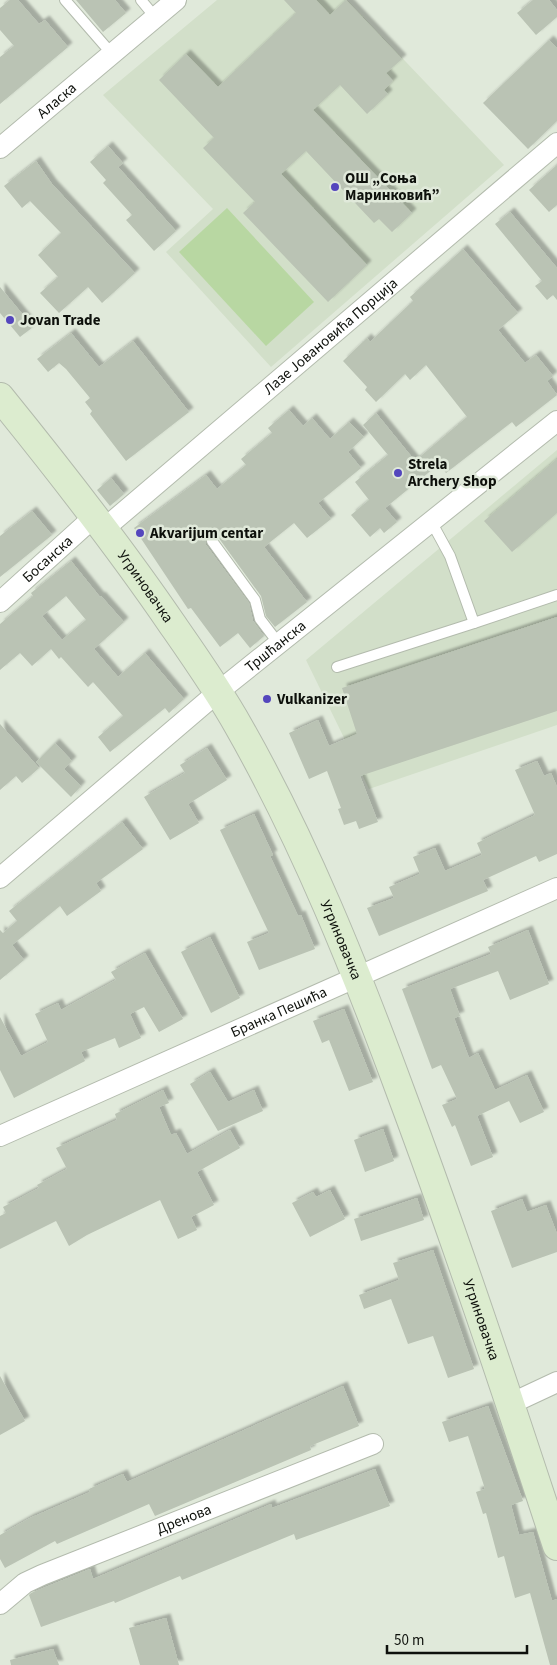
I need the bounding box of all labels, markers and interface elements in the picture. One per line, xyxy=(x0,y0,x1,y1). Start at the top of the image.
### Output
street label: Аласка xyxy=(32,78,81,123)
place label: ОШ „Соња Маринковић” xyxy=(345,168,440,206)
marker: ОШ „Соња Маринковић” xyxy=(329,181,341,193)
street label: Лазе Јовановића Порција xyxy=(259,273,402,399)
place label: Jovan Trade xyxy=(20,310,101,331)
marker: Jovan Trade xyxy=(4,314,16,326)
place label: Strela Archery Shop xyxy=(407,454,497,492)
marker: Strela Archery Shop xyxy=(392,467,404,479)
place label: Akvarijum centar xyxy=(149,523,263,544)
marker: Akvarijum centar xyxy=(134,527,146,539)
street label: Босанска xyxy=(18,531,77,587)
street label: Угриновачка xyxy=(112,546,179,627)
street label: Тршћанска xyxy=(240,615,310,677)
place label: Vulkanizer xyxy=(276,689,347,710)
marker: Vulkanizer xyxy=(261,693,273,705)
street label: Угриновачка xyxy=(315,897,367,983)
street label: Бранка Пешића xyxy=(227,981,330,1043)
street label: Угриновачка xyxy=(458,1276,505,1363)
street label: Дренова xyxy=(153,1499,214,1539)
scale bar xyxy=(387,1622,527,1654)
text: 50 m xyxy=(394,1630,424,1651)

